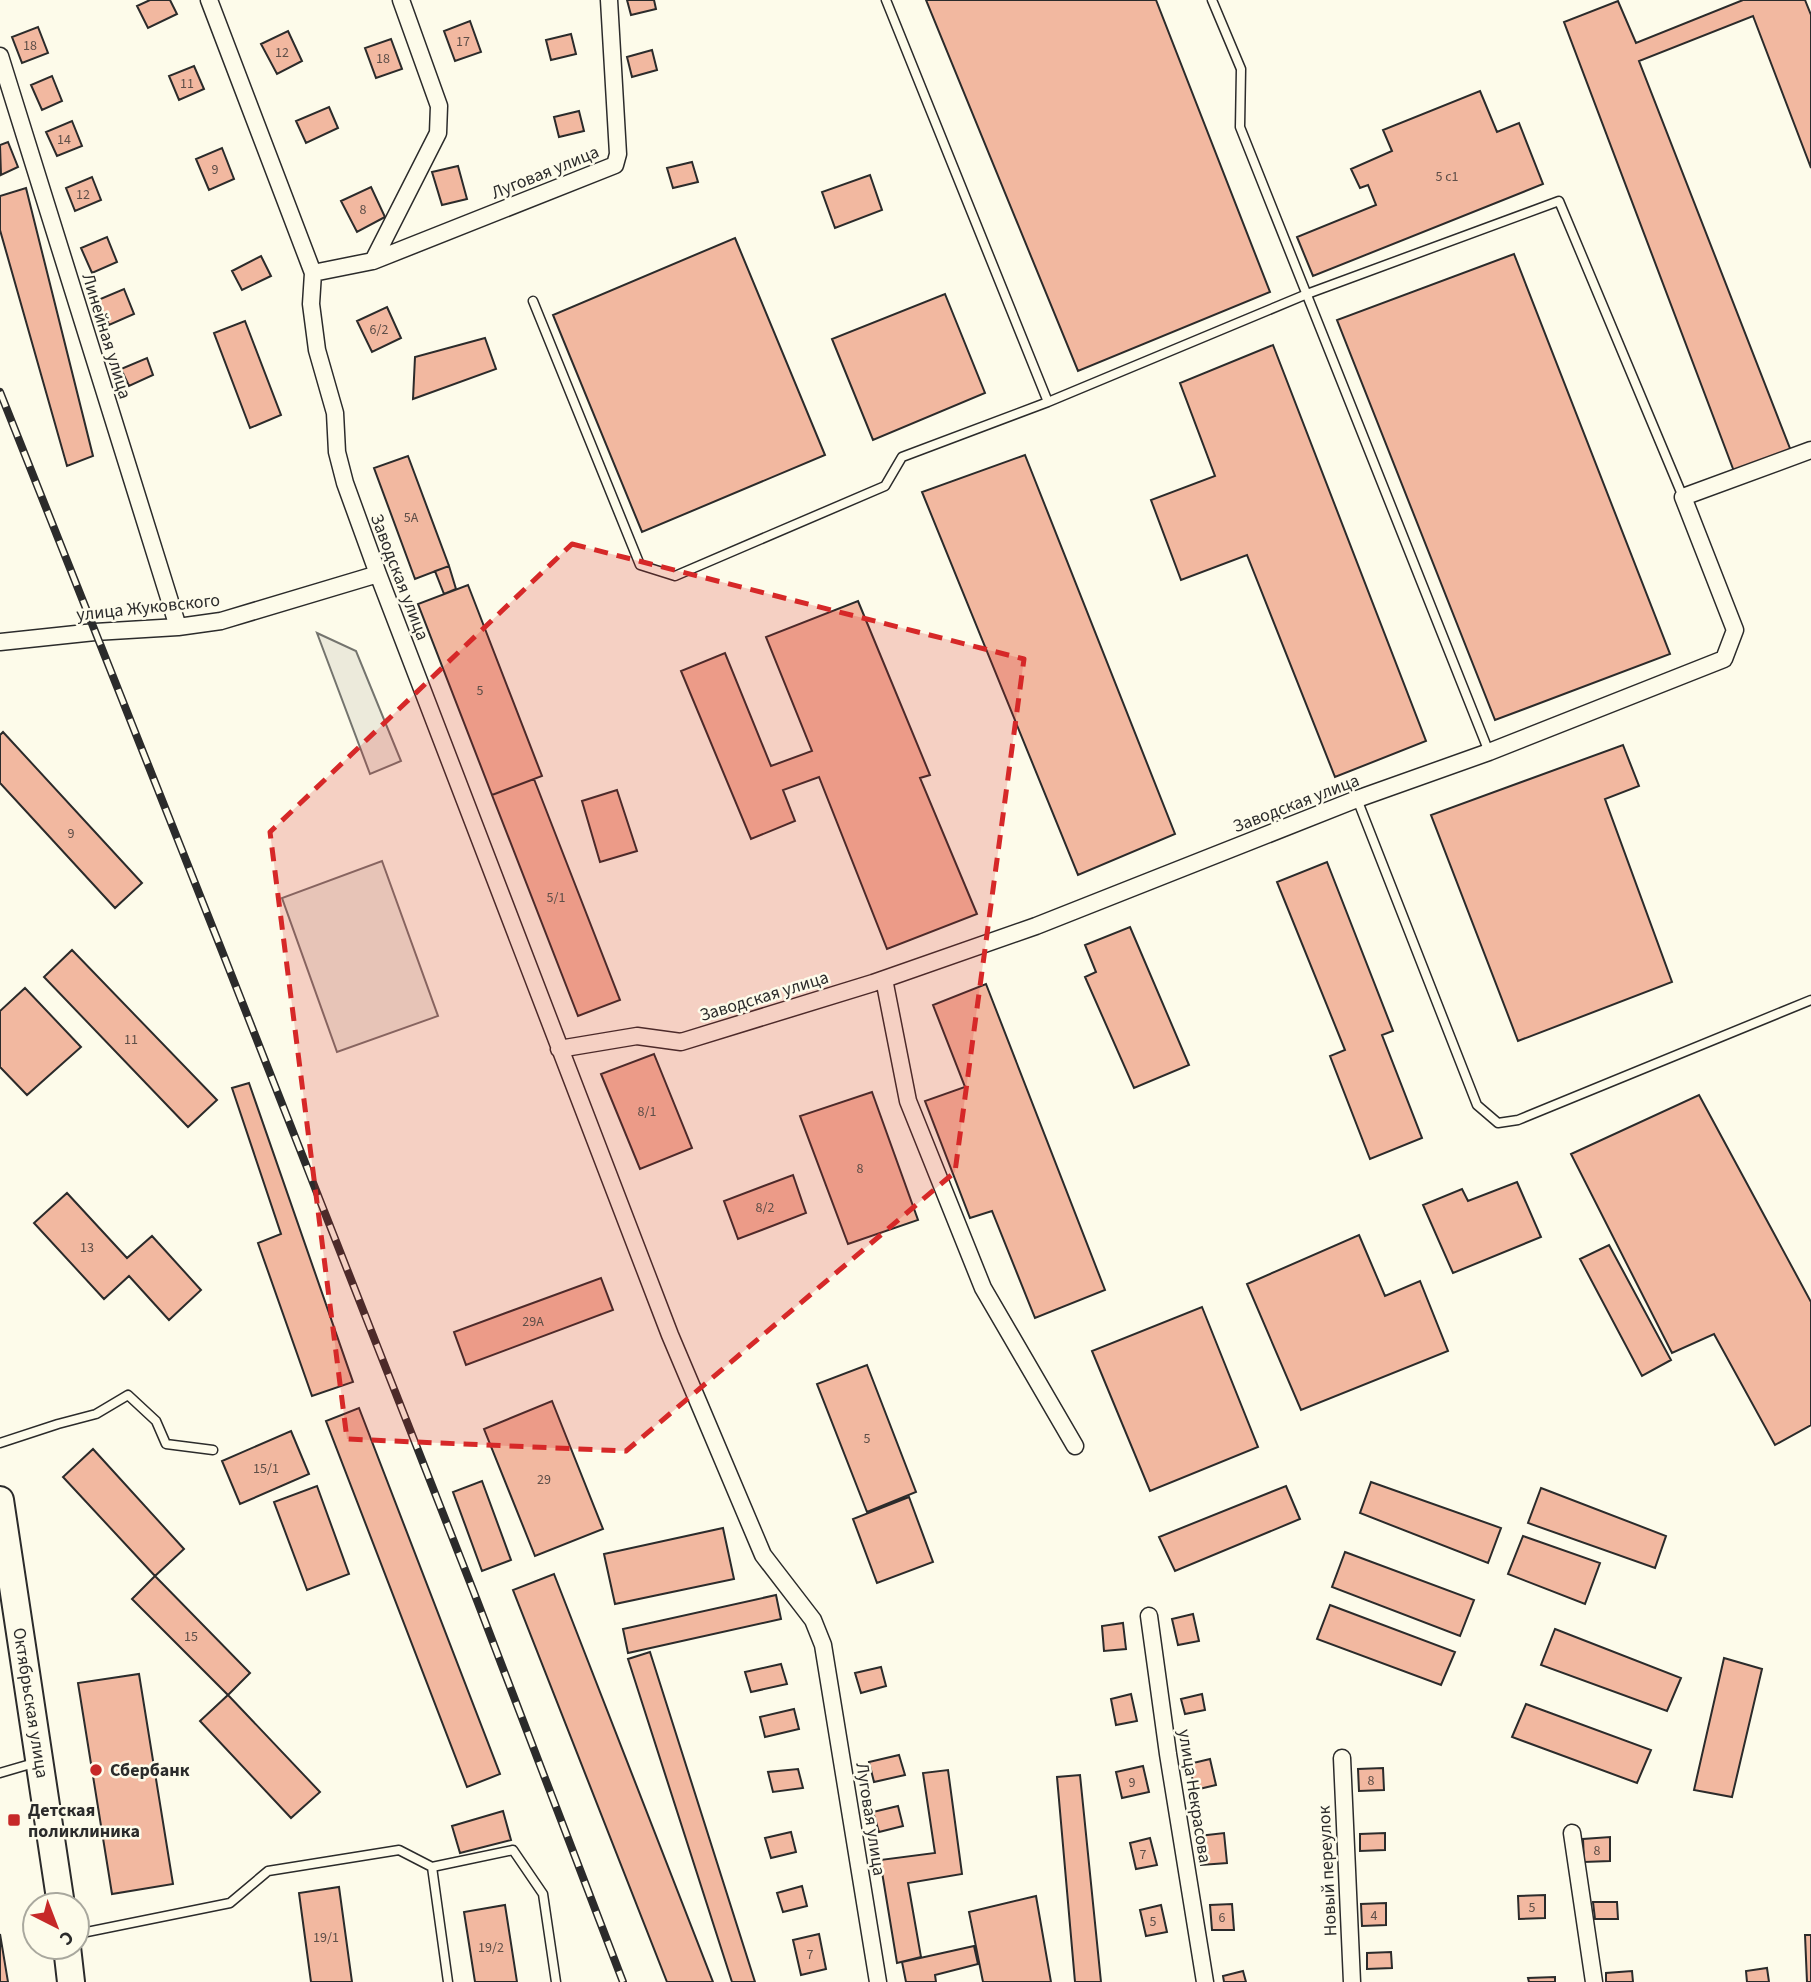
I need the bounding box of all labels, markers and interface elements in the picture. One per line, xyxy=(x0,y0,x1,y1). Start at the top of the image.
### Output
house number: 17 xyxy=(456,32,470,52)
house number: 18 xyxy=(23,36,37,56)
house number: 12 xyxy=(275,43,289,63)
house number: 18 xyxy=(376,49,390,69)
house number: 11 xyxy=(180,74,194,94)
house number: 14 xyxy=(57,130,71,150)
street label: Луговая улица xyxy=(487,139,603,205)
house number: 9 xyxy=(212,160,219,180)
house number: 5 с1 xyxy=(1435,167,1459,187)
house number: 12 xyxy=(76,185,90,205)
house number: 8 xyxy=(360,200,367,220)
street label: Линейная улица xyxy=(76,270,137,402)
house number: 6/2 xyxy=(370,320,388,340)
house number: 5А xyxy=(404,508,419,528)
street label: Заводская улица xyxy=(364,510,435,644)
street label: улица Жуковского xyxy=(75,588,221,627)
house number: 5 xyxy=(477,681,484,701)
street label: Заводская улица xyxy=(1229,768,1363,839)
house number: 9 xyxy=(68,824,75,844)
house number: 5/1 xyxy=(547,888,565,908)
street label: Заводская улица xyxy=(697,965,832,1028)
house number: 11 xyxy=(124,1030,138,1050)
house number: 8/1 xyxy=(638,1102,656,1122)
house number: 8 xyxy=(857,1159,864,1179)
house number: 8/2 xyxy=(756,1198,774,1218)
house number: 13 xyxy=(80,1238,94,1258)
house number: 29А xyxy=(522,1312,544,1332)
house number: 5 xyxy=(864,1429,871,1449)
house number: 15/1 xyxy=(253,1459,279,1479)
house number: 29 xyxy=(537,1470,551,1490)
street label: Октябрьская улица xyxy=(6,1626,55,1780)
house number: 15 xyxy=(184,1627,198,1647)
street label: улица Некрасова xyxy=(1172,1727,1217,1865)
place label: Сбербанк xyxy=(110,1758,190,1783)
street label: Луговая улица xyxy=(849,1761,892,1878)
marker: Сбербанк xyxy=(88,1762,104,1778)
house number: 8 xyxy=(1368,1771,1375,1791)
house number: 9 xyxy=(1129,1773,1136,1793)
place label: Детская поликлиника xyxy=(28,1798,140,1844)
street label: Новый переулок xyxy=(1312,1805,1343,1937)
marker: Детская поликлиника xyxy=(6,1812,22,1828)
house number: 8 xyxy=(1594,1841,1601,1861)
house number: 7 xyxy=(1140,1845,1147,1865)
north arrow xyxy=(21,1891,91,1961)
house number: 5 xyxy=(1529,1898,1536,1918)
house number: 4 xyxy=(1371,1906,1378,1926)
house number: 6 xyxy=(1219,1908,1226,1928)
house number: 5 xyxy=(1150,1912,1157,1932)
text: С xyxy=(53,1924,80,1951)
house number: 19/1 xyxy=(313,1928,339,1948)
house number: 19/2 xyxy=(478,1938,504,1958)
house number: 7 xyxy=(807,1945,814,1965)

